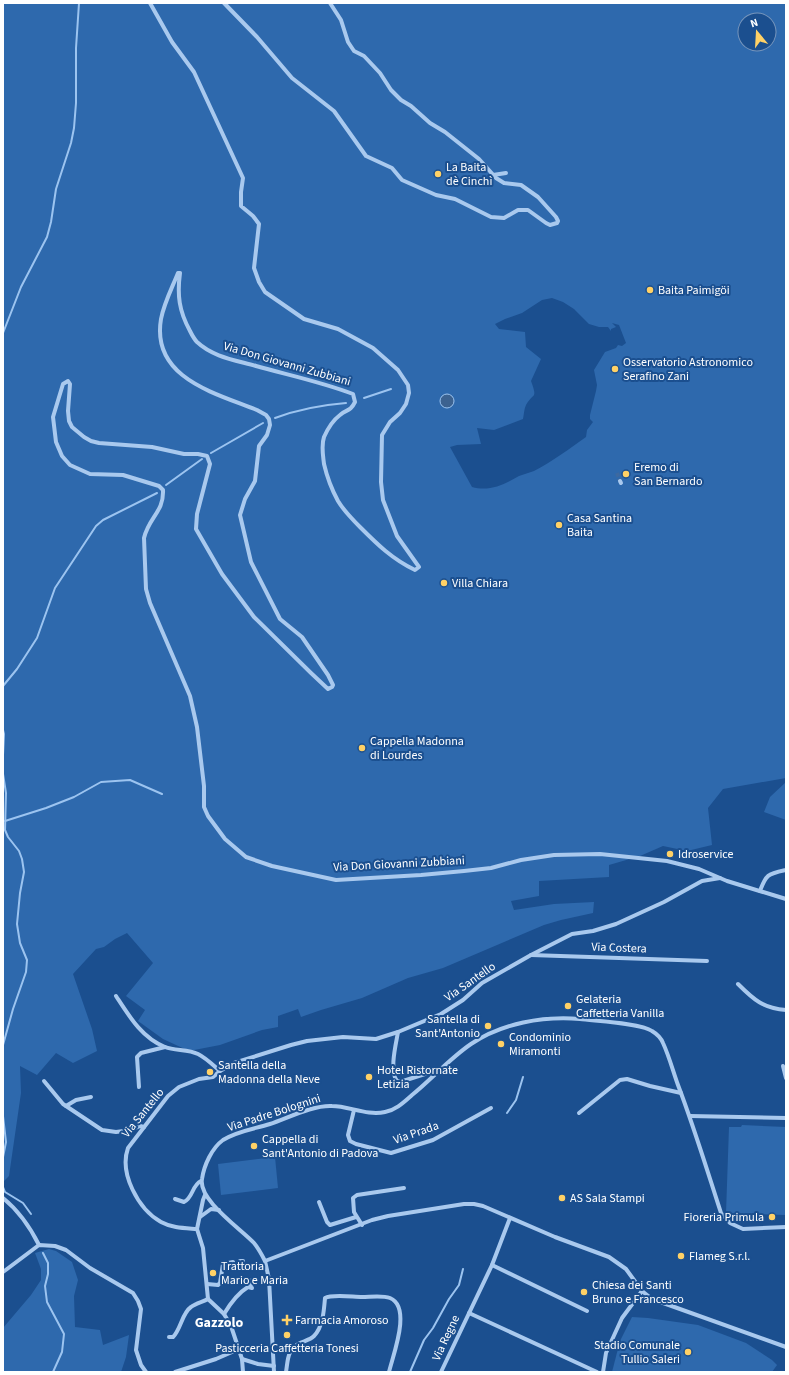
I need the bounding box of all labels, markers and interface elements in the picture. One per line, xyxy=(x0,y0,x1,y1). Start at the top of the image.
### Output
north arrow xyxy=(737,12,777,52)
text: N xyxy=(748,15,760,31)
place label: La Baita dè Cinchì xyxy=(446,159,492,190)
marker: La Baita dè Cinchì xyxy=(433,169,443,179)
place label: Baita Paimigöi xyxy=(658,282,730,299)
marker: Baita Paimigöi xyxy=(645,285,655,295)
street label: Via Don Giovanni Zubbiani xyxy=(221,338,353,390)
place label: Osservatorio Astronomico Serafino Zani xyxy=(623,354,753,385)
marker: Osservatorio Astronomico Serafino Zani xyxy=(610,364,620,374)
place label: Eremo di San Bernardo xyxy=(634,459,702,490)
marker: Eremo di San Bernardo xyxy=(621,469,631,479)
place label: Casa Santina Baita xyxy=(567,510,632,541)
marker: Casa Santina Baita xyxy=(554,520,564,530)
place label: Villa Chiara xyxy=(452,575,508,592)
marker: Villa Chiara xyxy=(439,578,449,588)
place label: Cappella Madonna di Lourdes xyxy=(370,733,464,764)
marker: Cappella Madonna di Lourdes xyxy=(357,743,367,753)
place label: Idroservice xyxy=(678,846,734,863)
marker: Idroservice xyxy=(665,849,675,859)
street label: Via Don Giovanni Zubbiani xyxy=(333,852,465,876)
street label: Via Costera xyxy=(591,939,647,957)
street label: Via Santello xyxy=(441,958,499,1006)
place label: Gelateria Caffetteria Vanilla xyxy=(576,991,664,1022)
marker: Gelateria Caffetteria Vanilla xyxy=(563,1001,573,1011)
place label: Santella di Sant'Antonio xyxy=(415,1011,480,1042)
marker: Santella di Sant'Antonio xyxy=(483,1021,493,1031)
place label: Condominio Miramonti xyxy=(509,1029,571,1060)
marker: Condominio Miramonti xyxy=(496,1039,506,1049)
place label: Santella della Madonna della Neve xyxy=(218,1057,320,1088)
place label: Hotel Ristornate Letizia xyxy=(377,1062,458,1093)
marker: Santella della Madonna della Neve xyxy=(205,1067,215,1077)
marker: Hotel Ristornate Letizia xyxy=(364,1072,374,1082)
street label: Via Santello xyxy=(118,1085,168,1141)
street label: Via Padre Bolognini xyxy=(225,1090,323,1136)
street label: Via Prada xyxy=(391,1117,441,1149)
place label: Cappella di Sant'Antonio di Padova xyxy=(262,1131,378,1162)
marker: Cappella di Sant'Antonio di Padova xyxy=(249,1141,259,1151)
place label: AS Sala Stampi xyxy=(570,1190,645,1207)
marker: AS Sala Stampi xyxy=(557,1193,567,1203)
place label: Fioreria Primula xyxy=(684,1209,764,1226)
marker: Fioreria Primula xyxy=(767,1212,777,1222)
place label: Flameg S.r.l. xyxy=(689,1248,750,1265)
marker: Flameg S.r.l. xyxy=(676,1251,686,1261)
place label: Trattoria Mario e Maria xyxy=(221,1258,288,1289)
marker: Trattoria Mario e Maria xyxy=(208,1268,218,1278)
place label: Chiesa dei Santi Bruno e Francesco xyxy=(592,1277,684,1308)
marker: Chiesa dei Santi Bruno e Francesco xyxy=(579,1287,589,1297)
place label: Farmacia Amoroso xyxy=(295,1312,389,1329)
street label: Via Regne xyxy=(428,1312,464,1364)
district label: Gazzolo xyxy=(195,1313,244,1333)
marker: Farmacia Amoroso xyxy=(282,1315,292,1325)
marker: Pasticceria Caffetteria Tonesi xyxy=(282,1330,292,1340)
place label: Stadio Comunale Tullio Saleri xyxy=(594,1337,680,1368)
place label: Pasticceria Caffetteria Tonesi xyxy=(215,1340,359,1357)
marker: Stadio Comunale Tullio Saleri xyxy=(683,1347,693,1357)

